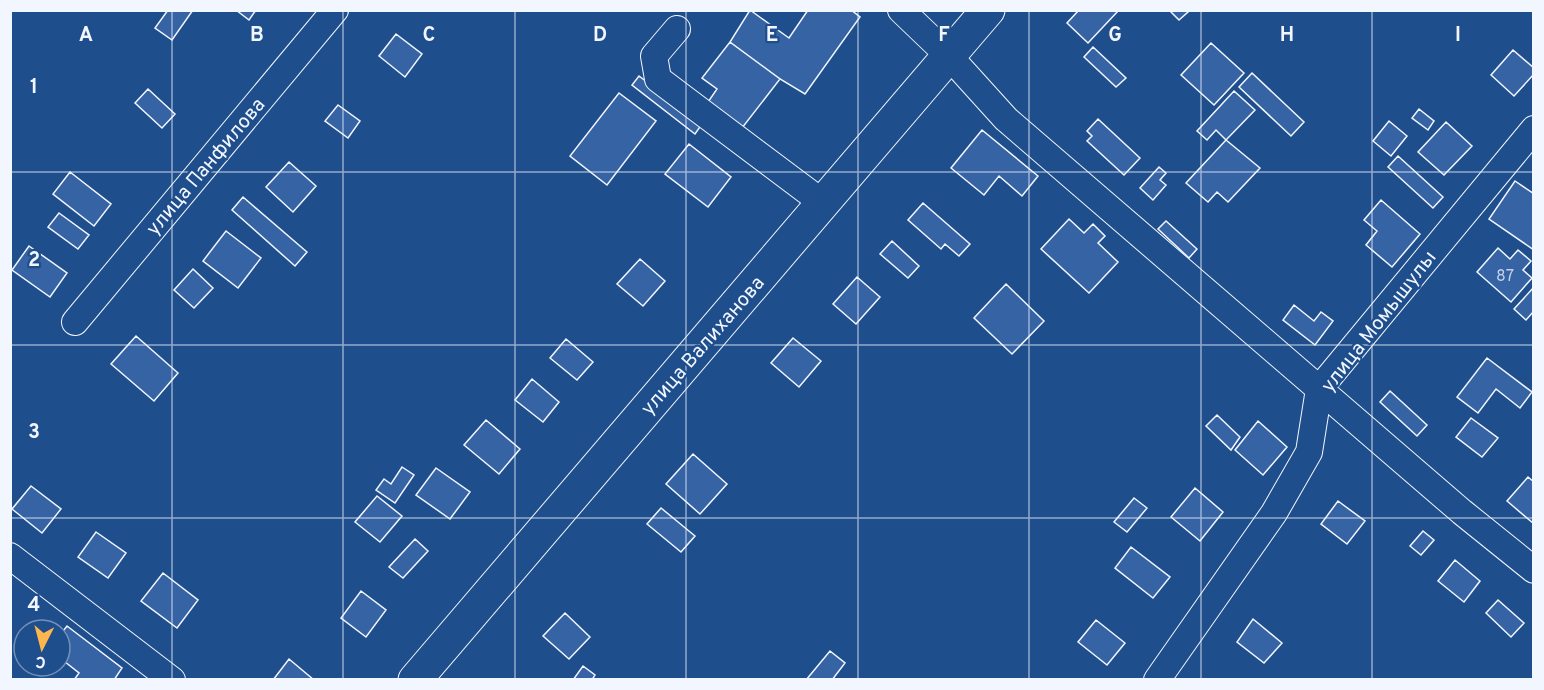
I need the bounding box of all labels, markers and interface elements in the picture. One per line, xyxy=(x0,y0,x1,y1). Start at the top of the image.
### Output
text: A xyxy=(79,23,93,49)
text: B xyxy=(250,23,264,49)
text: C xyxy=(423,23,435,49)
text: D xyxy=(593,23,607,49)
text: E xyxy=(766,23,778,49)
text: F xyxy=(938,23,950,49)
text: G xyxy=(1108,23,1122,49)
text: H xyxy=(1280,23,1294,49)
text: I xyxy=(1455,23,1461,49)
text: 1 xyxy=(30,75,38,101)
street label: улица Панфилова xyxy=(141,93,272,242)
street label: улица Момышулы xyxy=(1316,246,1443,399)
text: 2 xyxy=(28,248,40,274)
house number: 87 xyxy=(1496,267,1514,287)
street label: улица Валиханова xyxy=(636,271,771,421)
text: 3 xyxy=(28,420,40,446)
text: 4 xyxy=(28,593,40,619)
north arrow xyxy=(12,618,72,678)
text: С xyxy=(35,650,47,671)

